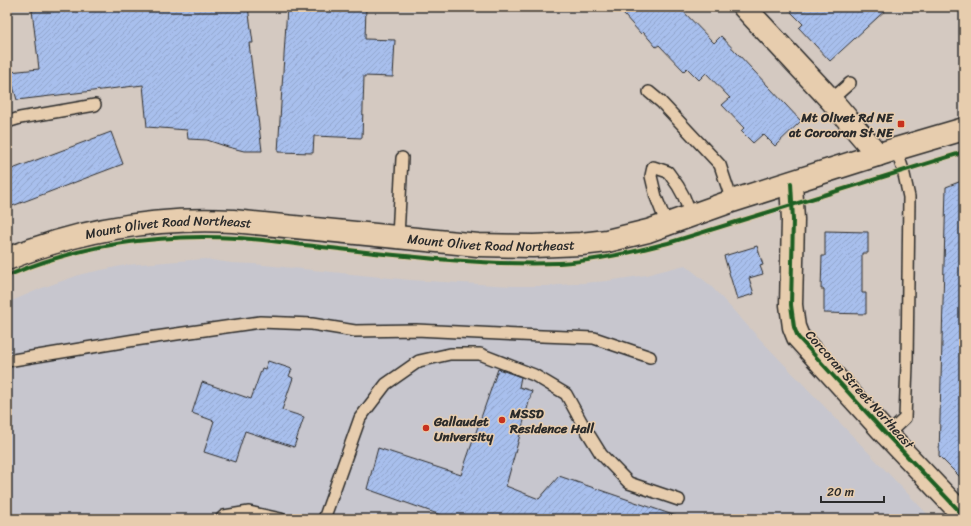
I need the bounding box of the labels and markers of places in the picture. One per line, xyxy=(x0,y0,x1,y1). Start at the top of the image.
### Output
place label: Mt Olivet Rd NE at Corcoran St NE xyxy=(788,106,895,144)
marker: Mt Olivet Rd NE at Corcoran St NE xyxy=(896,119,906,129)
place label: MSSD Residence Hall xyxy=(509,402,595,440)
place label: Gallaudet University xyxy=(433,410,494,448)
marker: MSSD Residence Hall xyxy=(497,415,507,425)
marker: Gallaudet University xyxy=(421,423,431,433)

